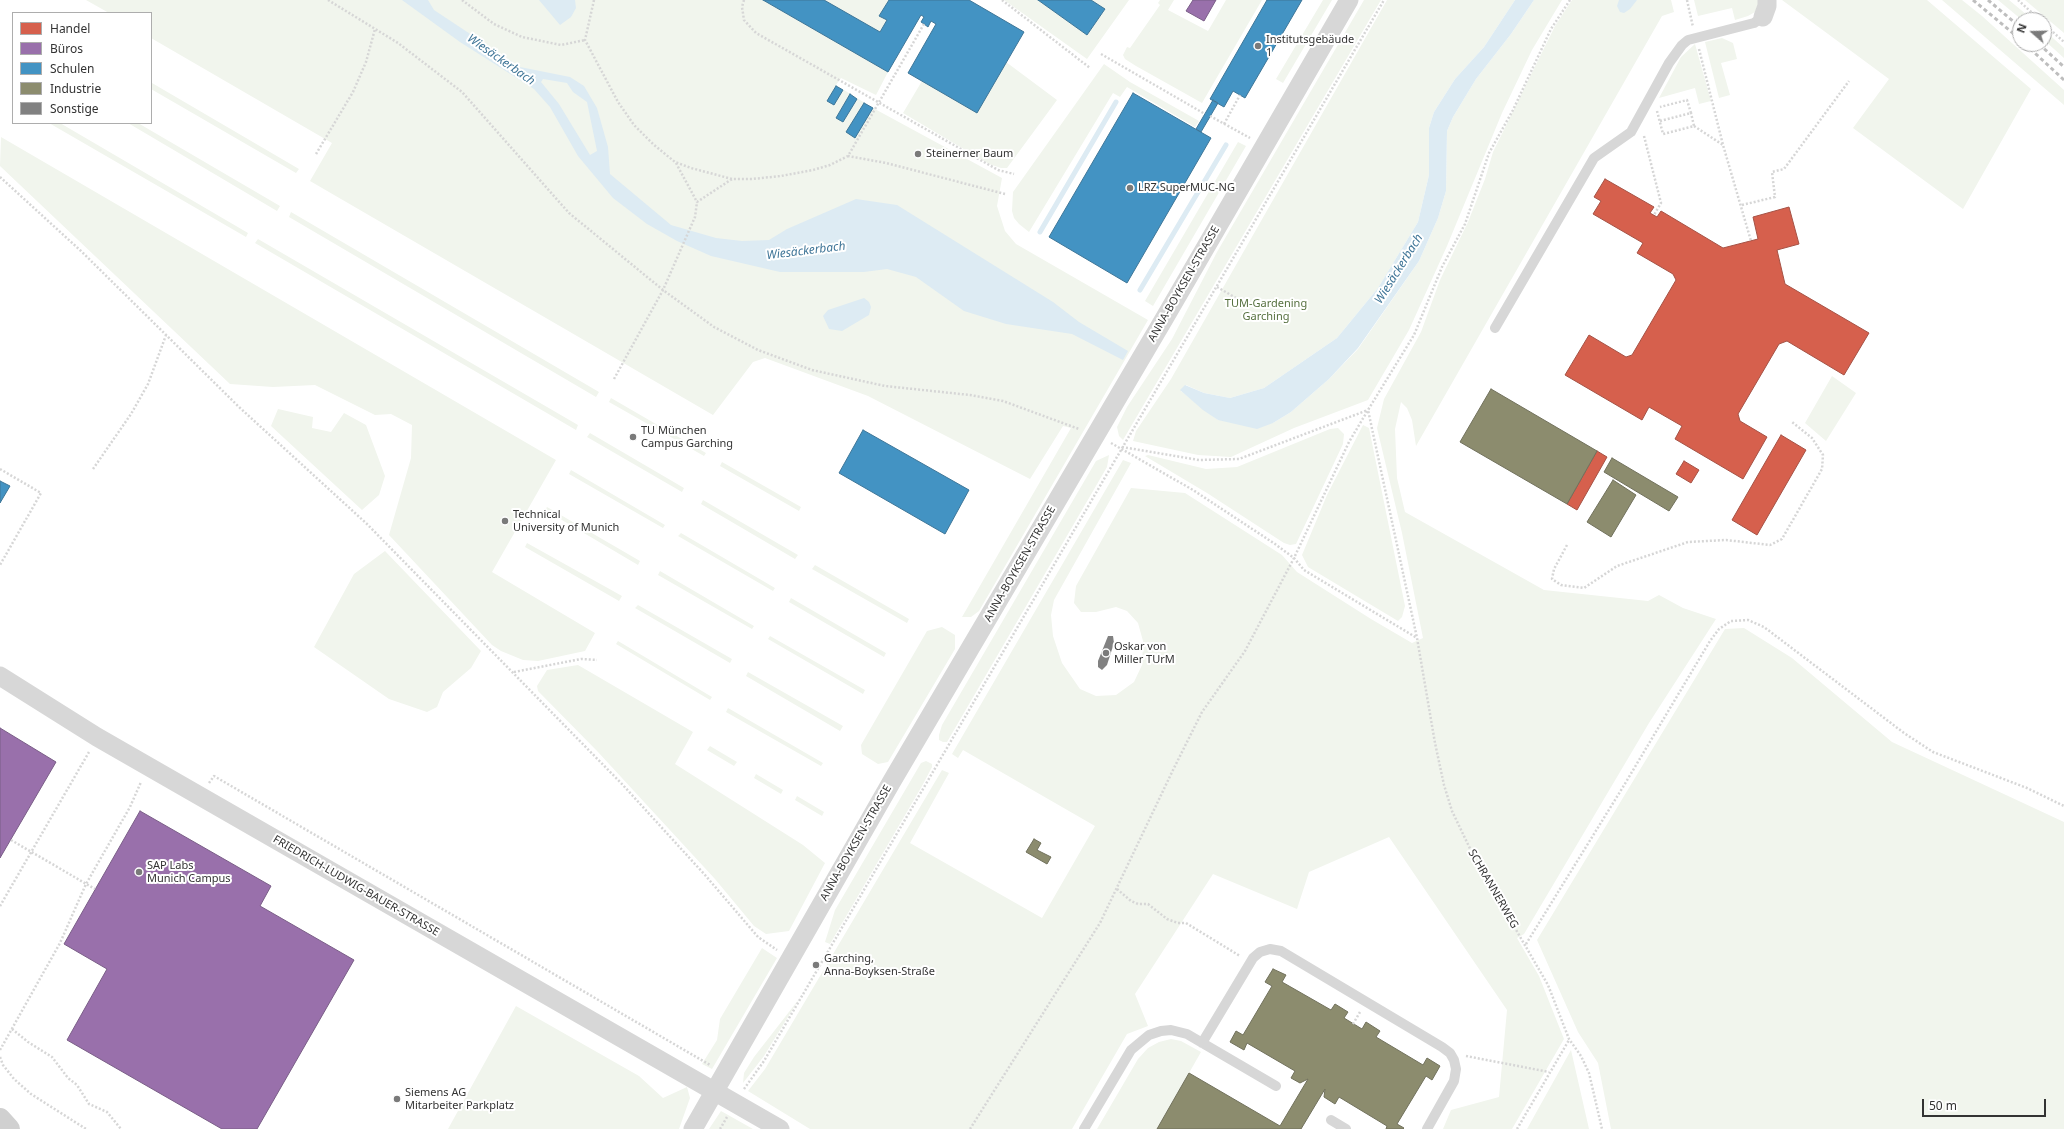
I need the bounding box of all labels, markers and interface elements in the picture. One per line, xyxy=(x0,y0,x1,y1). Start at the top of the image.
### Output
legend xyxy=(12,12,152,124)
north arrow xyxy=(2012,12,2052,52)
text: Handel xyxy=(50,20,90,37)
text: N xyxy=(2013,21,2030,35)
water label: Wiesäckerbach xyxy=(464,31,538,89)
place label: Institutsgebäude 1 xyxy=(1266,33,1354,59)
text: Büros xyxy=(50,40,83,57)
marker: Institutsgebäude 1 xyxy=(1253,41,1263,51)
text: Schulen xyxy=(50,60,94,77)
text: Industrie xyxy=(50,80,101,97)
text: Sonstige xyxy=(50,100,99,117)
place label: Steinerner Baum xyxy=(926,147,1013,161)
marker: Steinerner Baum xyxy=(913,149,923,159)
place label: LRZ SuperMUC-NG xyxy=(1138,181,1235,195)
marker: LRZ SuperMUC-NG xyxy=(1125,183,1135,193)
street label: ANNA-BOYKSEN-STRASSE xyxy=(1145,224,1223,344)
water label: Wiesäckerbach xyxy=(1372,232,1426,306)
water label: Wiesäckerbach xyxy=(766,239,846,263)
park label: TUM-Gardening Garching xyxy=(1225,297,1307,323)
place label: TU München Campus Garching xyxy=(641,424,733,450)
marker: TU München Campus Garching xyxy=(628,432,638,442)
street label: ANNA-BOYKSEN-STRASSE xyxy=(981,504,1059,624)
place label: Technical University of Munich xyxy=(513,508,619,534)
marker: Technical University of Munich xyxy=(500,516,510,526)
place label: Oskar von Miller TUrM xyxy=(1114,640,1175,666)
marker: Oskar von Miller TUrM xyxy=(1101,648,1111,658)
street label: ANNA-BOYKSEN-STRASSE xyxy=(817,783,895,903)
street label: FRIEDRICH-LUDWIG-BAUER-STRASSE xyxy=(271,833,441,939)
street label: SCHRANNERWEG xyxy=(1465,847,1521,931)
place label: SAP Labs Munich Campus xyxy=(147,859,231,885)
marker: SAP Labs Munich Campus xyxy=(134,867,144,877)
place label: Garching, Anna-Boyksen-Straße xyxy=(824,952,935,978)
marker: Garching, Anna-Boyksen-Straße xyxy=(811,960,821,970)
place label: Siemens AG Mitarbeiter Parkplatz xyxy=(405,1086,514,1112)
scale bar xyxy=(1924,1091,2048,1117)
marker: Siemens AG Mitarbeiter Parkplatz xyxy=(392,1094,402,1104)
text: 50 m xyxy=(1929,1097,1957,1114)

